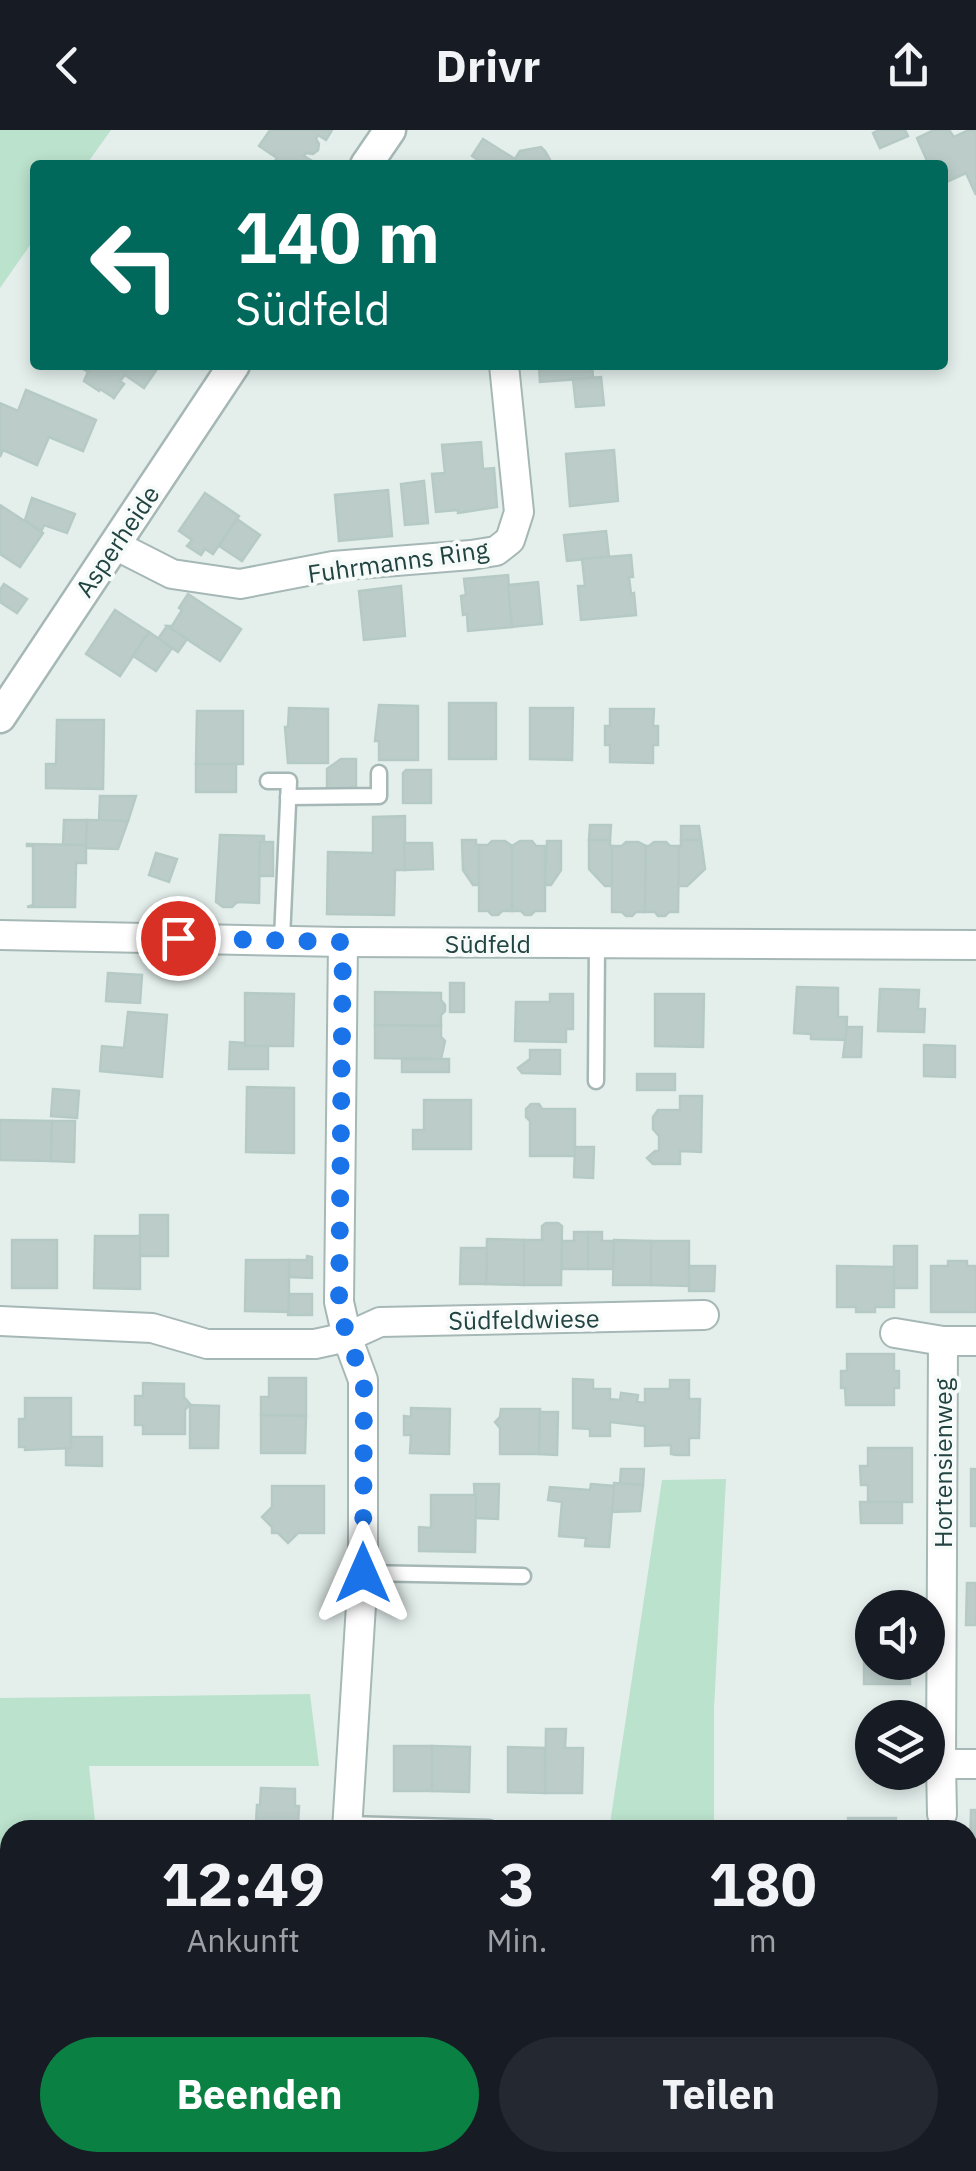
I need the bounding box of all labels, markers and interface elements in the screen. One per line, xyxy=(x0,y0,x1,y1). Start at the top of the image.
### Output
text: Drivr xyxy=(436,36,540,94)
icon: back xyxy=(40,38,95,93)
icon: share xyxy=(881,38,936,93)
text: 140 m xyxy=(235,191,440,282)
icon: left xyxy=(70,200,200,330)
text: Südfeld xyxy=(235,279,390,337)
street label: Asperheide xyxy=(68,479,166,603)
street label: Fuhrmanns Ring xyxy=(305,532,491,590)
pin xyxy=(136,896,221,981)
icon: arrive xyxy=(151,911,206,966)
street label: Südfeld xyxy=(445,927,531,960)
street label: Südfeldwiese xyxy=(448,1301,600,1337)
street label: Hortensienweg xyxy=(926,1378,959,1548)
position arrow xyxy=(311,1521,415,1625)
map controls xyxy=(855,1590,945,1790)
button: sound xyxy=(855,1590,945,1680)
button: layers xyxy=(855,1700,945,1790)
text: 12:49 xyxy=(161,1844,325,1923)
text: 3 xyxy=(499,1844,535,1923)
text: 180 xyxy=(709,1844,817,1923)
text: Ankunft xyxy=(187,1919,300,1961)
text: Min. xyxy=(486,1919,547,1961)
text: m xyxy=(749,1919,777,1961)
button: Beenden xyxy=(40,2037,479,2152)
button: Teilen xyxy=(499,2037,938,2152)

